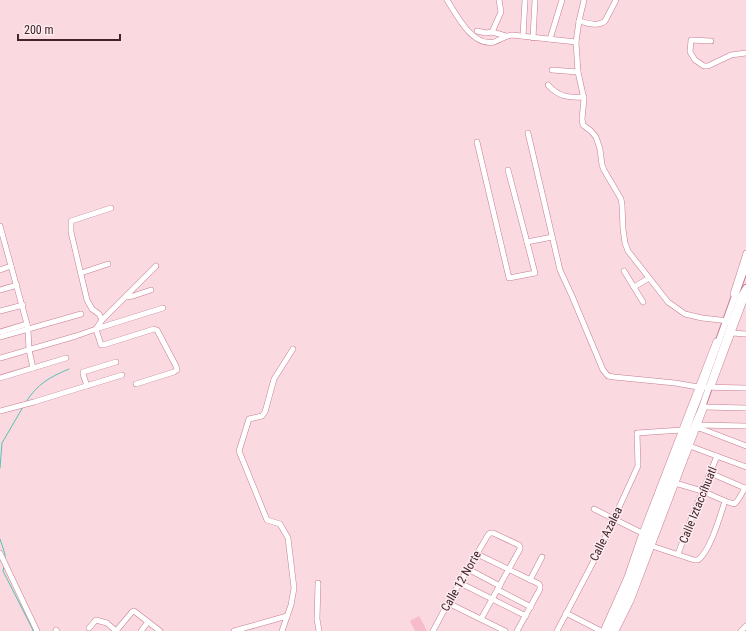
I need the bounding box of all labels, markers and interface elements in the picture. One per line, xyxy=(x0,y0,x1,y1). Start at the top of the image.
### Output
scale bar xyxy=(18,16,120,42)
text: 200 m xyxy=(24,23,54,37)
street label: Calle Iztaccíhuatl xyxy=(676,465,720,545)
street label: Calle Azalea xyxy=(587,504,625,563)
street label: Calle 12 Norte xyxy=(438,548,484,614)

